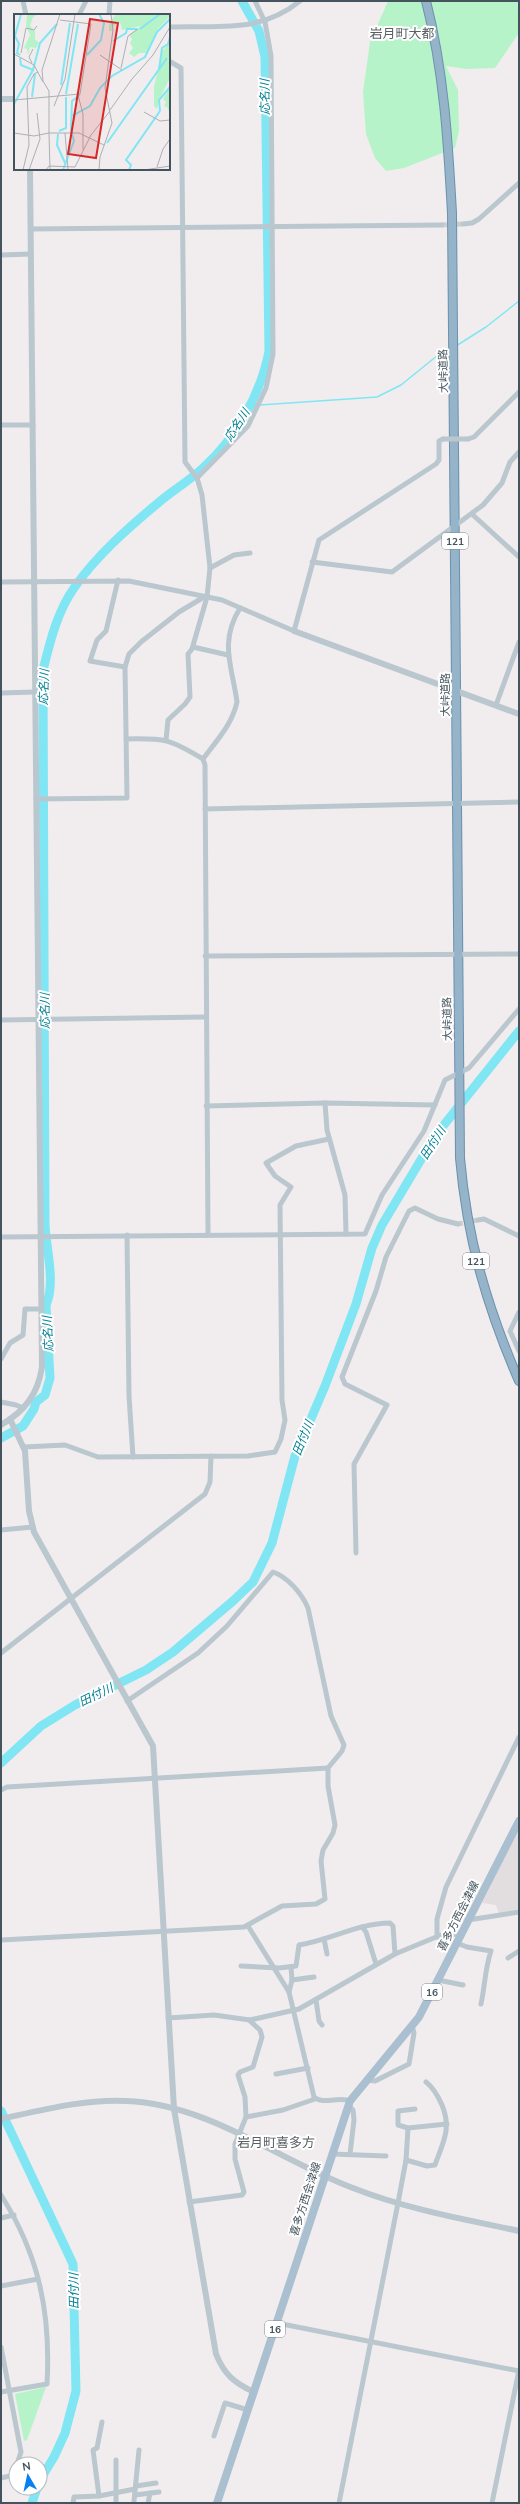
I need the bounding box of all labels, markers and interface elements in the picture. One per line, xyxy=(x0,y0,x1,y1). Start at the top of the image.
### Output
inset map xyxy=(14,14,170,170)
district label: 岩月町大都 xyxy=(369,25,435,43)
water label: 応名川 xyxy=(257,77,273,115)
street label: 大峠道路 xyxy=(436,349,451,393)
water label: 応名川 xyxy=(220,404,255,444)
road number: 121 xyxy=(442,533,468,549)
water label: 応名川 xyxy=(35,667,53,705)
street label: 大峠道路 xyxy=(438,673,453,717)
water label: 応名川 xyxy=(37,991,53,1029)
street label: 大峠道路 xyxy=(440,997,455,1041)
water label: 田付川 xyxy=(416,1122,451,1162)
road number: 121 xyxy=(463,1253,489,1269)
water label: 応名川 xyxy=(39,1314,57,1352)
water label: 田付川 xyxy=(289,1416,318,1458)
water label: 田付川 xyxy=(76,1679,117,1710)
street label: 喜多方西会津線 xyxy=(434,1879,483,1954)
road number: 16 xyxy=(422,1984,442,2000)
district label: 岩月町喜多方 xyxy=(237,2134,315,2152)
street label: 喜多方西会津線 xyxy=(286,2160,325,2238)
water label: 田付川 xyxy=(66,2271,82,2309)
road number: 16 xyxy=(265,2321,285,2337)
north arrow xyxy=(8,2456,48,2496)
text: N xyxy=(21,2459,32,2475)

